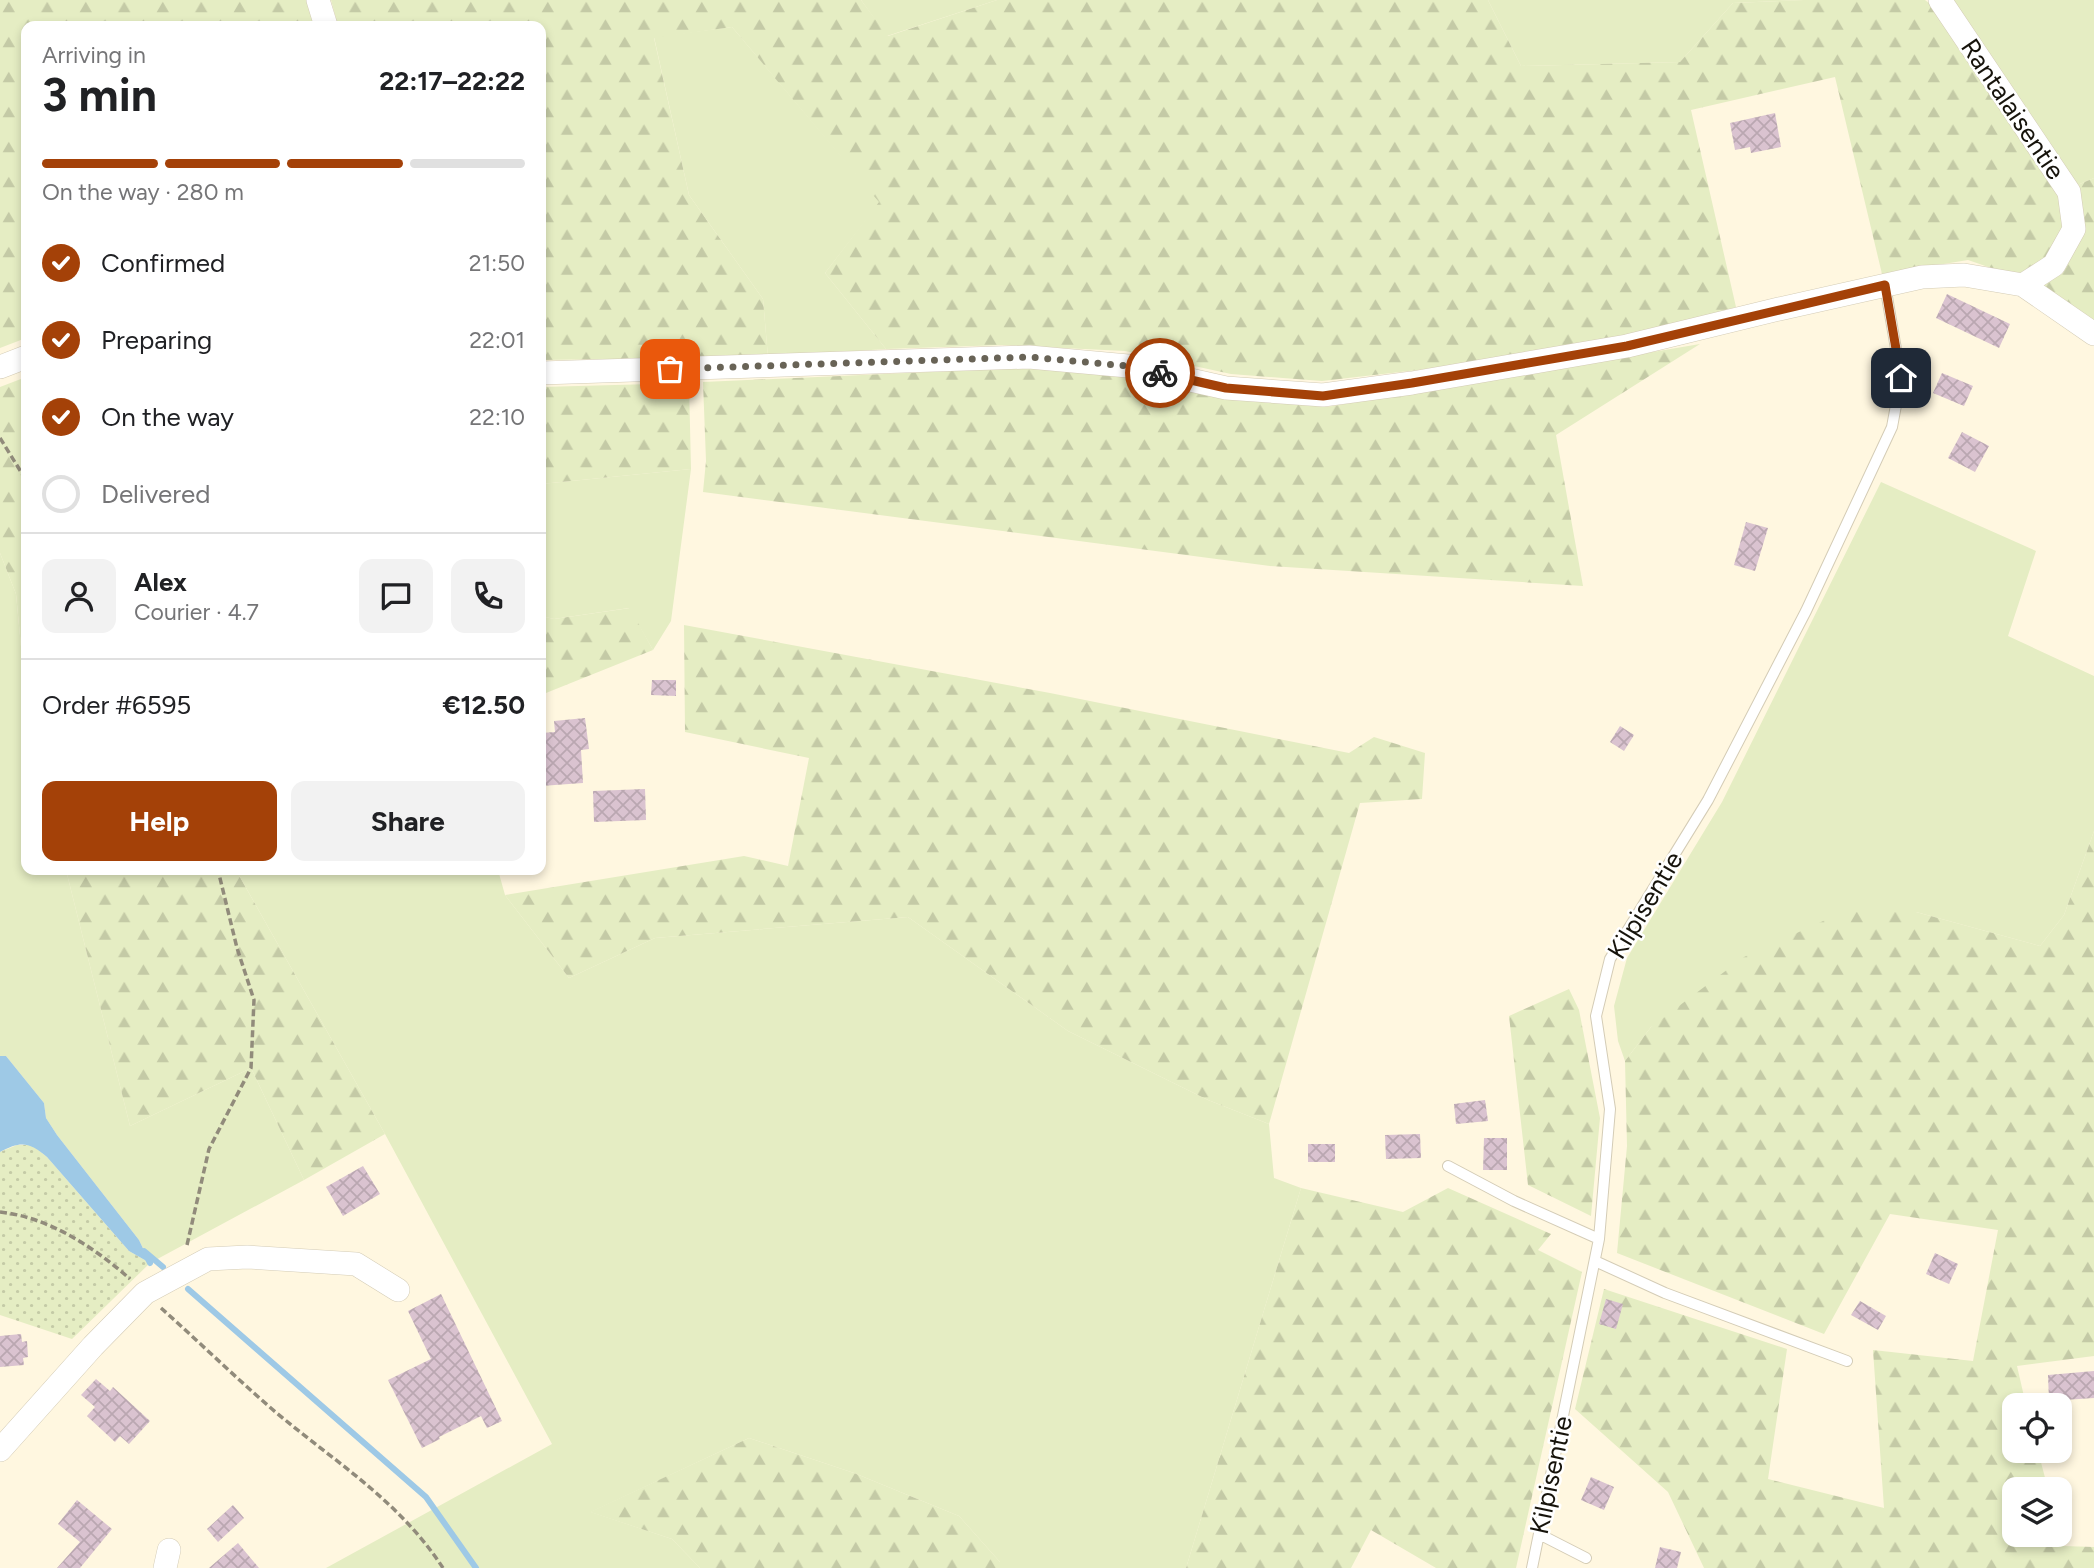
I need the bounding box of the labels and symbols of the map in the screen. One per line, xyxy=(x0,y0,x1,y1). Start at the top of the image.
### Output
street label: Rantalaisentie xyxy=(1954,32,2072,186)
courier xyxy=(1125,338,1195,408)
pin xyxy=(640,339,700,399)
pin xyxy=(1871,348,1931,408)
street label: Kilpisentie xyxy=(1600,845,1690,965)
street label: Kilpisentie xyxy=(1523,1413,1579,1537)

